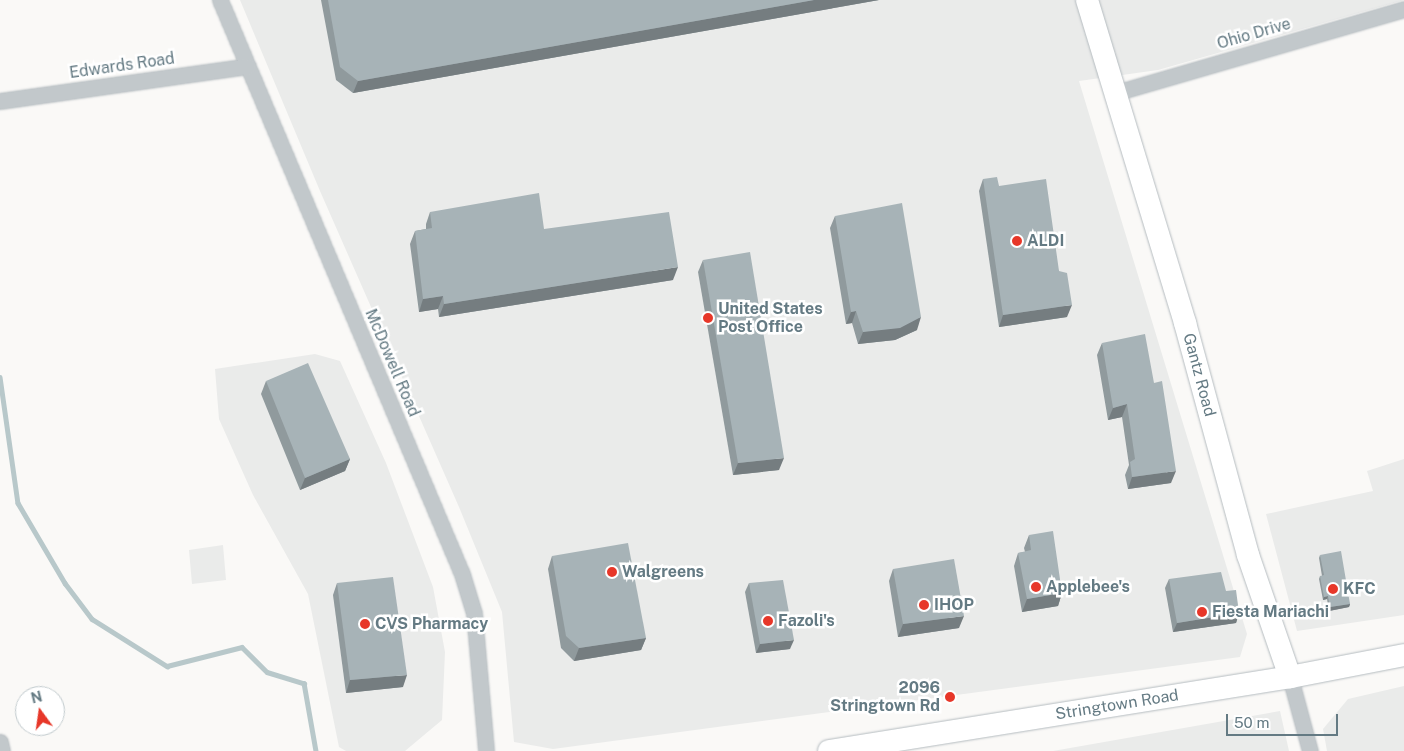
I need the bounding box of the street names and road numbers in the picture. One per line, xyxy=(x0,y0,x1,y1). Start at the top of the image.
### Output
street label: Ohio Drive xyxy=(1215,14,1293,54)
street label: Edwards Road xyxy=(68,49,176,83)
street label: McDowell Road xyxy=(361,306,423,420)
street label: Gantz Road xyxy=(1179,331,1219,419)
street label: Stringtown Road xyxy=(1054,686,1180,724)

